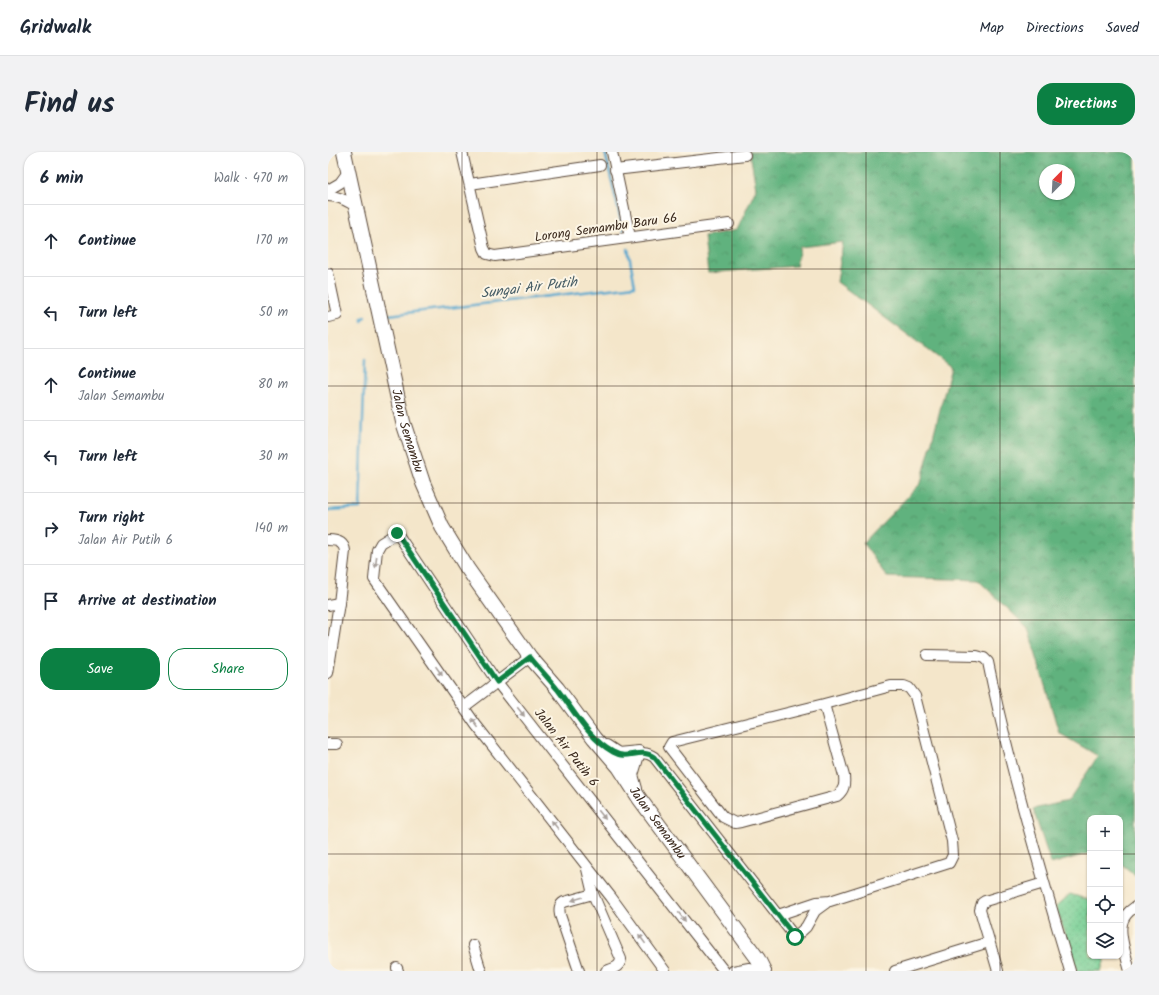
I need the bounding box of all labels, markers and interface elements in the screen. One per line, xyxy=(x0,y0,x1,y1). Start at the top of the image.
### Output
text: Gridwalk xyxy=(20,13,91,43)
text: Map xyxy=(979,17,1004,39)
text: Directions xyxy=(1026,17,1084,39)
text: Saved xyxy=(1106,17,1139,39)
text: Find us xyxy=(24,82,115,127)
button: Directions xyxy=(1037,83,1135,125)
north arrow xyxy=(1039,164,1075,200)
text: 6 min xyxy=(40,165,84,192)
text: Walk · 470 m xyxy=(214,168,288,189)
street label: Lorong Semambu Baru 66 xyxy=(533,208,679,248)
text: Continue xyxy=(78,229,136,253)
icon: ahead xyxy=(40,230,62,252)
text: 170 m xyxy=(256,230,288,251)
water label: Sungai Air Putih xyxy=(480,271,580,305)
text: Turn left xyxy=(78,301,138,325)
icon: left xyxy=(40,302,62,324)
text: 50 m xyxy=(259,302,288,323)
text: Continue xyxy=(78,362,136,386)
icon: ahead xyxy=(40,374,62,396)
text: 80 m xyxy=(258,374,288,395)
text: Jalan Semambu xyxy=(78,386,164,407)
street label: Jalan Semambu xyxy=(386,387,430,476)
text: Turn left xyxy=(78,445,138,469)
icon: left xyxy=(40,446,62,468)
text: 30 m xyxy=(259,446,288,467)
text: Turn right xyxy=(78,506,145,530)
icon: right xyxy=(40,518,62,540)
text: 140 m xyxy=(255,518,288,539)
route end xyxy=(388,524,406,542)
text: Jalan Air Putih 6 xyxy=(78,530,173,551)
one-way arrow xyxy=(372,556,379,568)
text: Arrive at destination xyxy=(78,589,217,613)
icon: arrive xyxy=(40,590,62,612)
button: Save xyxy=(40,648,160,690)
button: Share xyxy=(168,648,288,690)
one-way arrow xyxy=(435,666,443,676)
street label: Jalan Air Putih 6 xyxy=(528,704,604,792)
one-way arrow xyxy=(517,707,526,718)
one-way arrow xyxy=(471,717,479,728)
street label: Jalan Semambu xyxy=(624,782,692,864)
one-way arrow xyxy=(597,809,606,820)
map controls xyxy=(1087,815,1123,959)
button: + xyxy=(1087,815,1123,851)
one-way arrow xyxy=(550,820,559,831)
button: − xyxy=(1087,851,1123,887)
button: locate xyxy=(1087,887,1123,923)
one-way arrow xyxy=(571,896,583,902)
one-way arrow xyxy=(677,912,686,923)
button: layers xyxy=(1087,923,1123,959)
route start xyxy=(786,928,804,946)
one-way arrow xyxy=(638,934,646,945)

